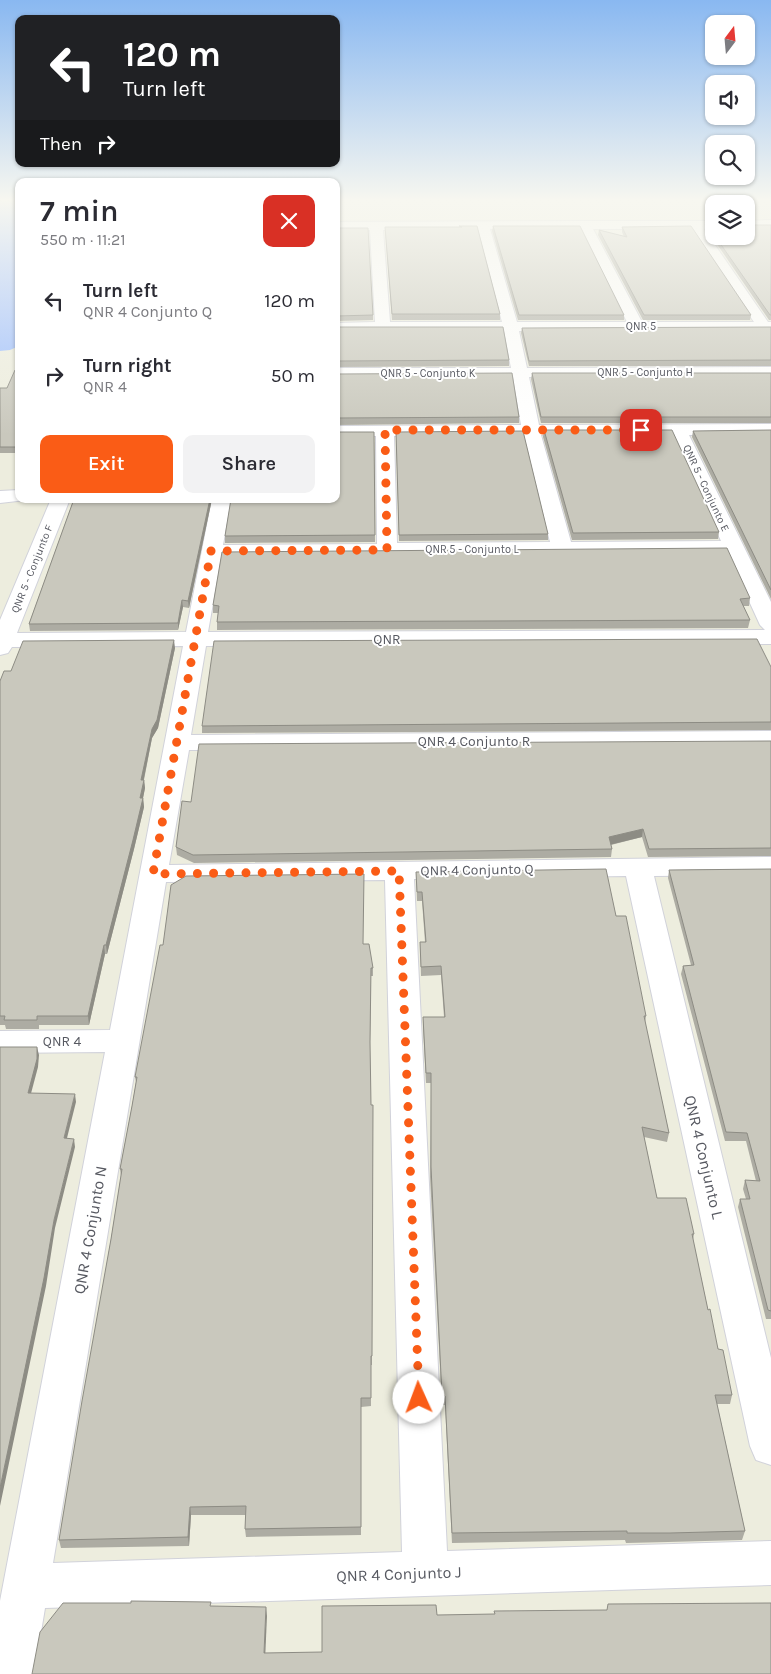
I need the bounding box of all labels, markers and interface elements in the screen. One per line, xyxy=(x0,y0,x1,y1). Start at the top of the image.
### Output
north arrow xyxy=(705,15,755,65)
map controls xyxy=(705,15,755,245)
text: 120 m xyxy=(123,34,221,75)
icon: left xyxy=(40,35,105,100)
button: sound xyxy=(705,75,755,125)
text: Turn left xyxy=(123,76,206,102)
icon: right xyxy=(92,130,120,158)
text: Then xyxy=(40,133,82,155)
button: search xyxy=(705,135,755,185)
text: 7 min xyxy=(40,193,119,229)
button: close xyxy=(263,195,315,247)
button: layers xyxy=(705,195,755,245)
text: 550 m · 11:21 xyxy=(40,230,126,249)
text: Turn left xyxy=(83,280,158,302)
icon: left xyxy=(40,287,68,315)
text: 120 m xyxy=(264,290,315,312)
text: QNR 4 Conjunto Q xyxy=(83,302,212,321)
street label: QNR 5 xyxy=(626,320,656,333)
text: Turn right xyxy=(83,355,172,377)
icon: right xyxy=(40,362,68,390)
text: 50 m xyxy=(271,365,315,387)
street label: QNR 5 - Conjunto H xyxy=(597,366,693,379)
street label: QNR 5 - Conjunto K xyxy=(381,367,476,380)
text: QNR 4 xyxy=(83,377,127,396)
pin xyxy=(620,409,662,451)
icon: arrive xyxy=(627,416,655,444)
button: Exit xyxy=(40,435,173,493)
button: Share xyxy=(183,435,315,493)
street label: QNR 5 - Conjunto E xyxy=(680,442,732,534)
street label: QNR 5 - Conjunto F xyxy=(8,523,56,615)
street label: QNR 5 - Conjunto L xyxy=(425,543,520,556)
street label: QNR xyxy=(373,631,401,648)
street label: QNR 4 Conjunto R xyxy=(418,733,530,750)
street label: QNR 4 Conjunto Q xyxy=(420,861,534,879)
street label: QNR 4 xyxy=(43,1033,81,1050)
street label: QNR 4 Conjunto L xyxy=(681,1093,728,1221)
street label: QNR 4 Conjunto N xyxy=(69,1164,111,1296)
position arrow xyxy=(392,1371,444,1423)
street label: QNR 4 Conjunto J xyxy=(336,1562,462,1586)

